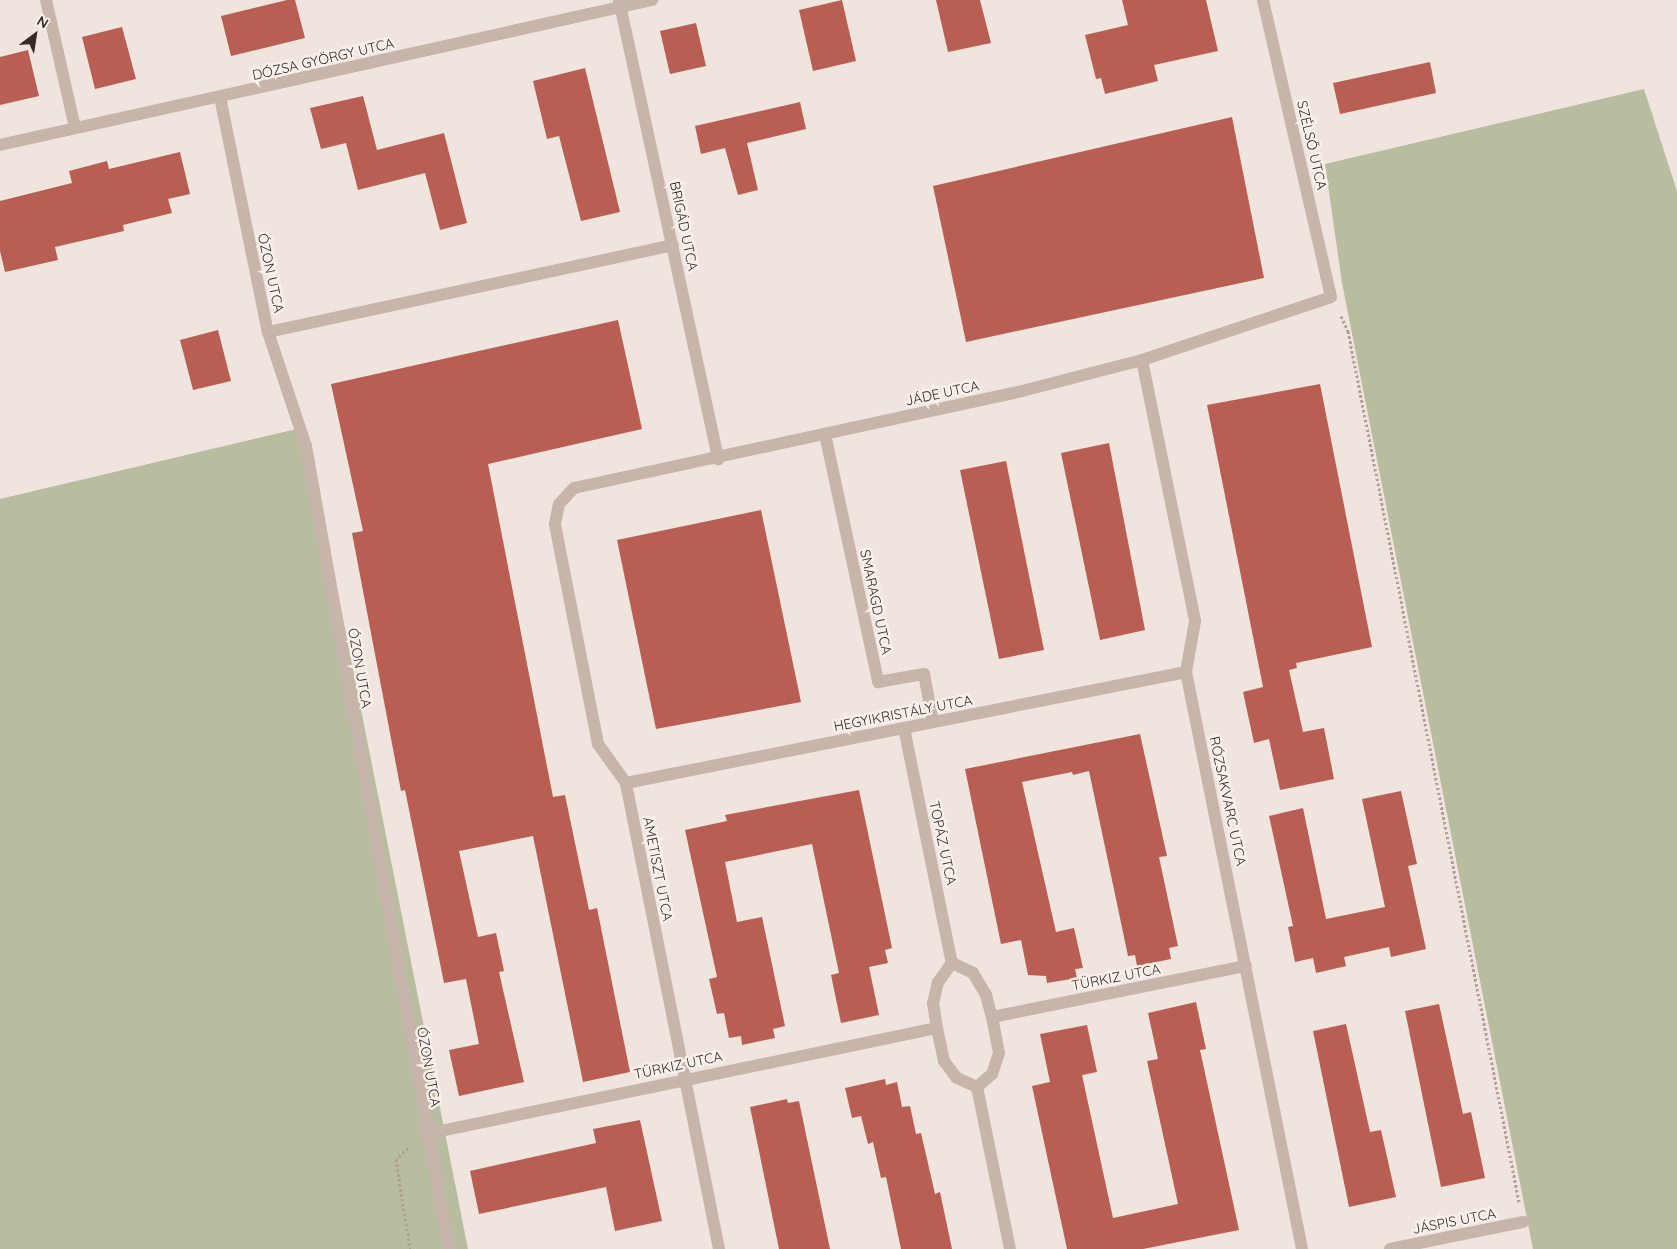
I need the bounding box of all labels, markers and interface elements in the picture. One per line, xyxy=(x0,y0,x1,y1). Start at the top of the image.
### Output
north arrow xyxy=(10,10,60,60)
text: N xyxy=(34,12,52,33)
street label: DÓZSA GYÖRGY UTCA xyxy=(250,34,396,84)
street label: SZÉLSŐ UTCA xyxy=(1294,99,1330,191)
street label: BRIGÁD UTCA xyxy=(666,180,702,272)
street label: ÓZON UTCA xyxy=(254,232,288,314)
street label: JÁDE UTCA xyxy=(903,377,981,409)
street label: SMARAGD UTCA xyxy=(857,548,895,656)
street label: ÓZON UTCA xyxy=(345,627,375,709)
street label: HEGYIKRISTÁLY UTCA xyxy=(832,691,974,735)
street label: RÓZSAKVARC UTCA xyxy=(1206,735,1250,867)
street label: TOPÁZ UTCA xyxy=(926,799,960,887)
street label: AMETISZT UTCA xyxy=(640,815,676,923)
street label: TÜRKIZ UTCA xyxy=(1070,960,1162,994)
street label: ÓZON UTCA xyxy=(414,1026,444,1108)
street label: TÜRKIZ UTCA xyxy=(632,1047,724,1083)
street label: JÁSPIS UTCA xyxy=(1411,1205,1497,1237)

